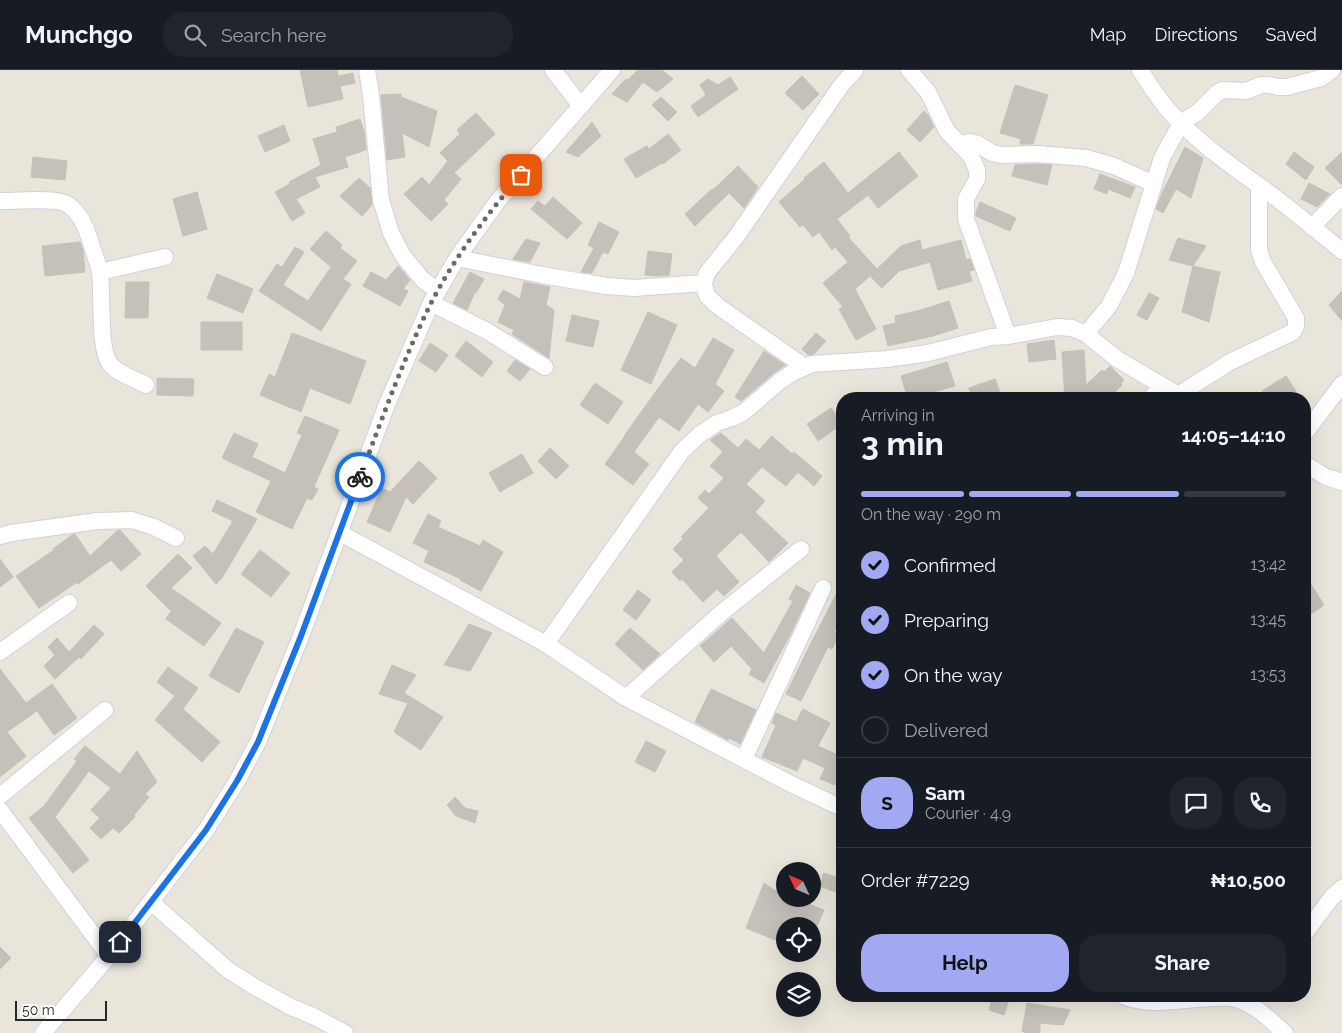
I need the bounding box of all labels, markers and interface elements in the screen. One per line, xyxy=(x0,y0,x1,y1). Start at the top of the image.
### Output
search box xyxy=(163,12,513,57)
text: Munchgo xyxy=(25,20,133,49)
icon: search xyxy=(181,21,209,49)
text: Search here xyxy=(221,24,326,46)
text: Map xyxy=(1090,24,1126,45)
text: Directions xyxy=(1154,24,1238,45)
text: Saved xyxy=(1266,24,1317,45)
pin xyxy=(500,154,542,196)
icon: bag xyxy=(507,161,535,189)
text: Arriving in xyxy=(861,406,935,425)
text: 14:05–14:10 xyxy=(1181,424,1286,446)
text: 3 min xyxy=(861,425,944,462)
courier xyxy=(335,452,385,502)
icon: bike xyxy=(346,463,374,491)
text: On the way · 290 m xyxy=(861,505,1001,524)
icon: check xyxy=(861,551,889,579)
text: Confirmed xyxy=(904,554,996,576)
text: 13:42 xyxy=(1251,555,1286,574)
icon: check xyxy=(861,606,889,634)
text: Preparing xyxy=(904,609,989,631)
text: 13:45 xyxy=(1250,610,1286,629)
icon: check xyxy=(861,661,889,689)
text: On the way xyxy=(904,664,1003,686)
text: 13:53 xyxy=(1250,665,1286,684)
text: Delivered xyxy=(904,719,988,741)
button: chat xyxy=(1170,777,1222,829)
button: phone xyxy=(1234,777,1286,829)
text: Sam xyxy=(925,782,965,804)
text: S xyxy=(881,792,893,814)
text: Courier · 4.9 xyxy=(925,804,1011,823)
north arrow xyxy=(776,862,821,908)
map controls xyxy=(776,862,821,1017)
text: Order #7229 xyxy=(861,869,970,891)
text: ₦10,500 xyxy=(1210,869,1286,891)
button: locate xyxy=(776,917,821,962)
pin xyxy=(99,921,141,963)
icon: home xyxy=(106,928,134,956)
button: Help xyxy=(861,934,1069,992)
button: Share xyxy=(1079,934,1286,992)
button: layers xyxy=(776,972,821,1017)
scale bar xyxy=(15,998,108,1021)
text: 50 m xyxy=(22,1002,55,1018)

